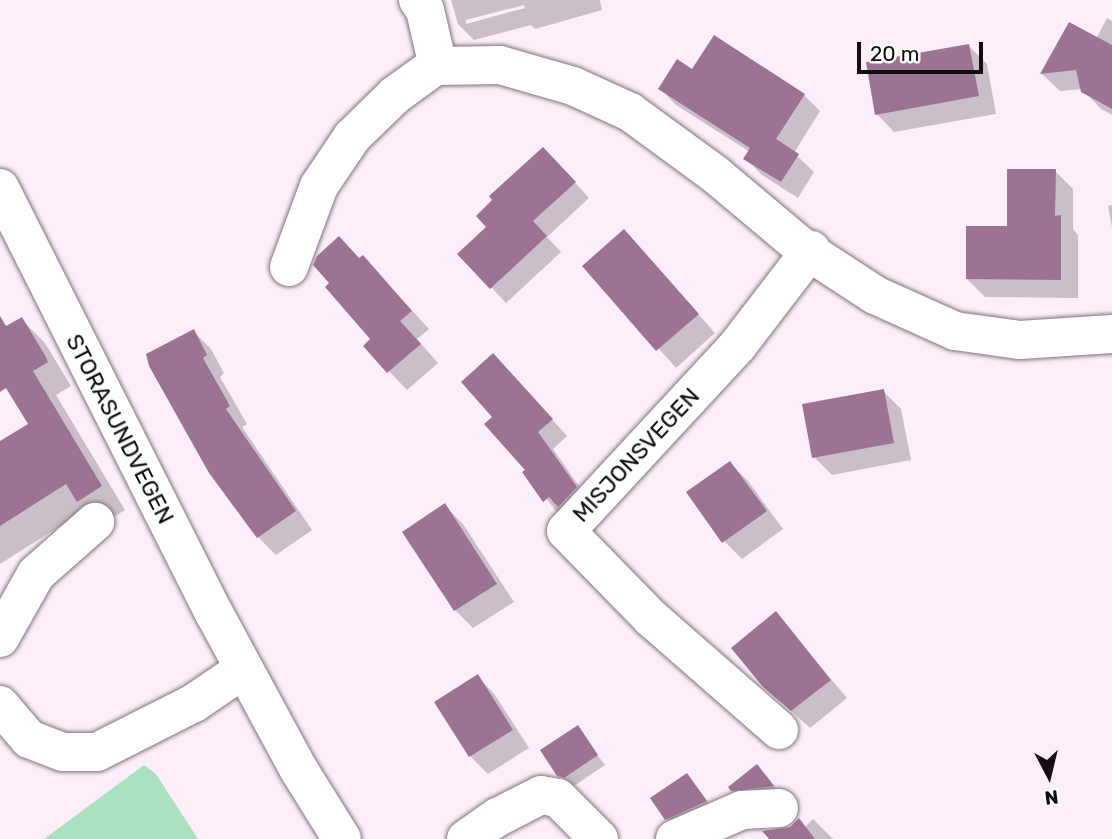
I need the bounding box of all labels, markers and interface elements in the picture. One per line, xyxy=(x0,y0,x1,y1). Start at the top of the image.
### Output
scale bar xyxy=(860,28,986,72)
text: 20 m xyxy=(870,41,919,66)
street label: STORASUNDVEGEN xyxy=(60,330,180,528)
street label: MISJONSVEGEN xyxy=(567,382,705,528)
north arrow xyxy=(1014,741,1084,811)
text: N xyxy=(1043,785,1060,810)

